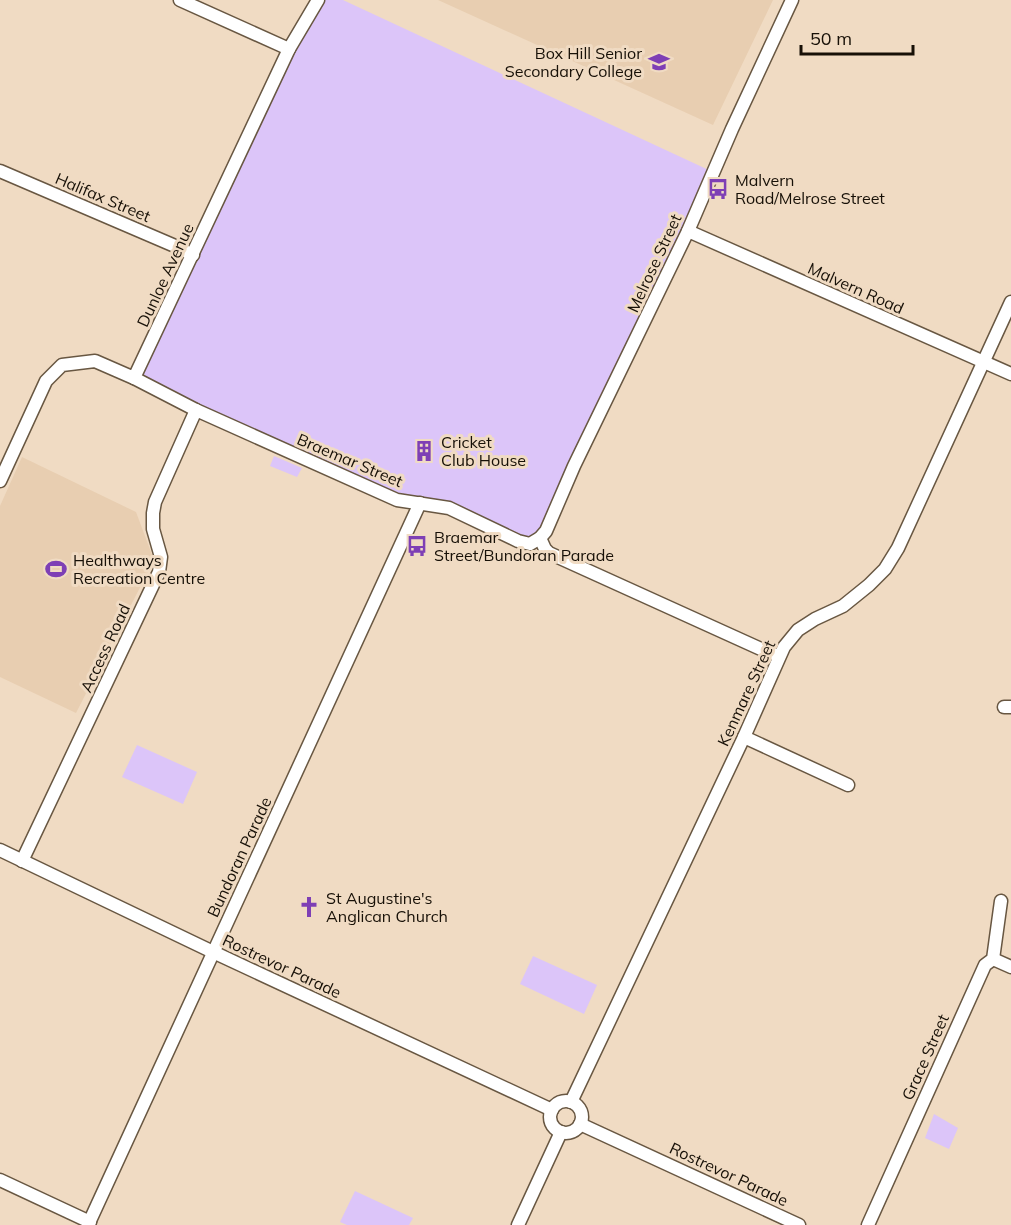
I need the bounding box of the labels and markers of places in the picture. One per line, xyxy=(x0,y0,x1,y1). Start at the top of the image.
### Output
place label: Box Hill Senior Secondary College xyxy=(505,43,642,81)
school or university icon: Box Hill Senior Secondary College xyxy=(647,50,671,74)
place label: Malvern Road/Melrose Street xyxy=(735,170,885,208)
bus stop icon: Malvern Road/Melrose Street xyxy=(706,177,730,201)
place label: Cricket Club House xyxy=(441,432,526,470)
building icon: Cricket Club House xyxy=(412,439,436,463)
place label: Braemar Street/Bundoran Parade xyxy=(434,527,614,565)
bus stop icon: Braemar Street/Bundoran Parade xyxy=(405,534,429,558)
place label: Healthways Recreation Centre xyxy=(73,550,205,588)
sports icon: Healthways Recreation Centre xyxy=(44,557,68,581)
place label: St Augustine's Anglican Church xyxy=(326,888,448,926)
church icon: St Augustine's Anglican Church xyxy=(297,895,321,919)

